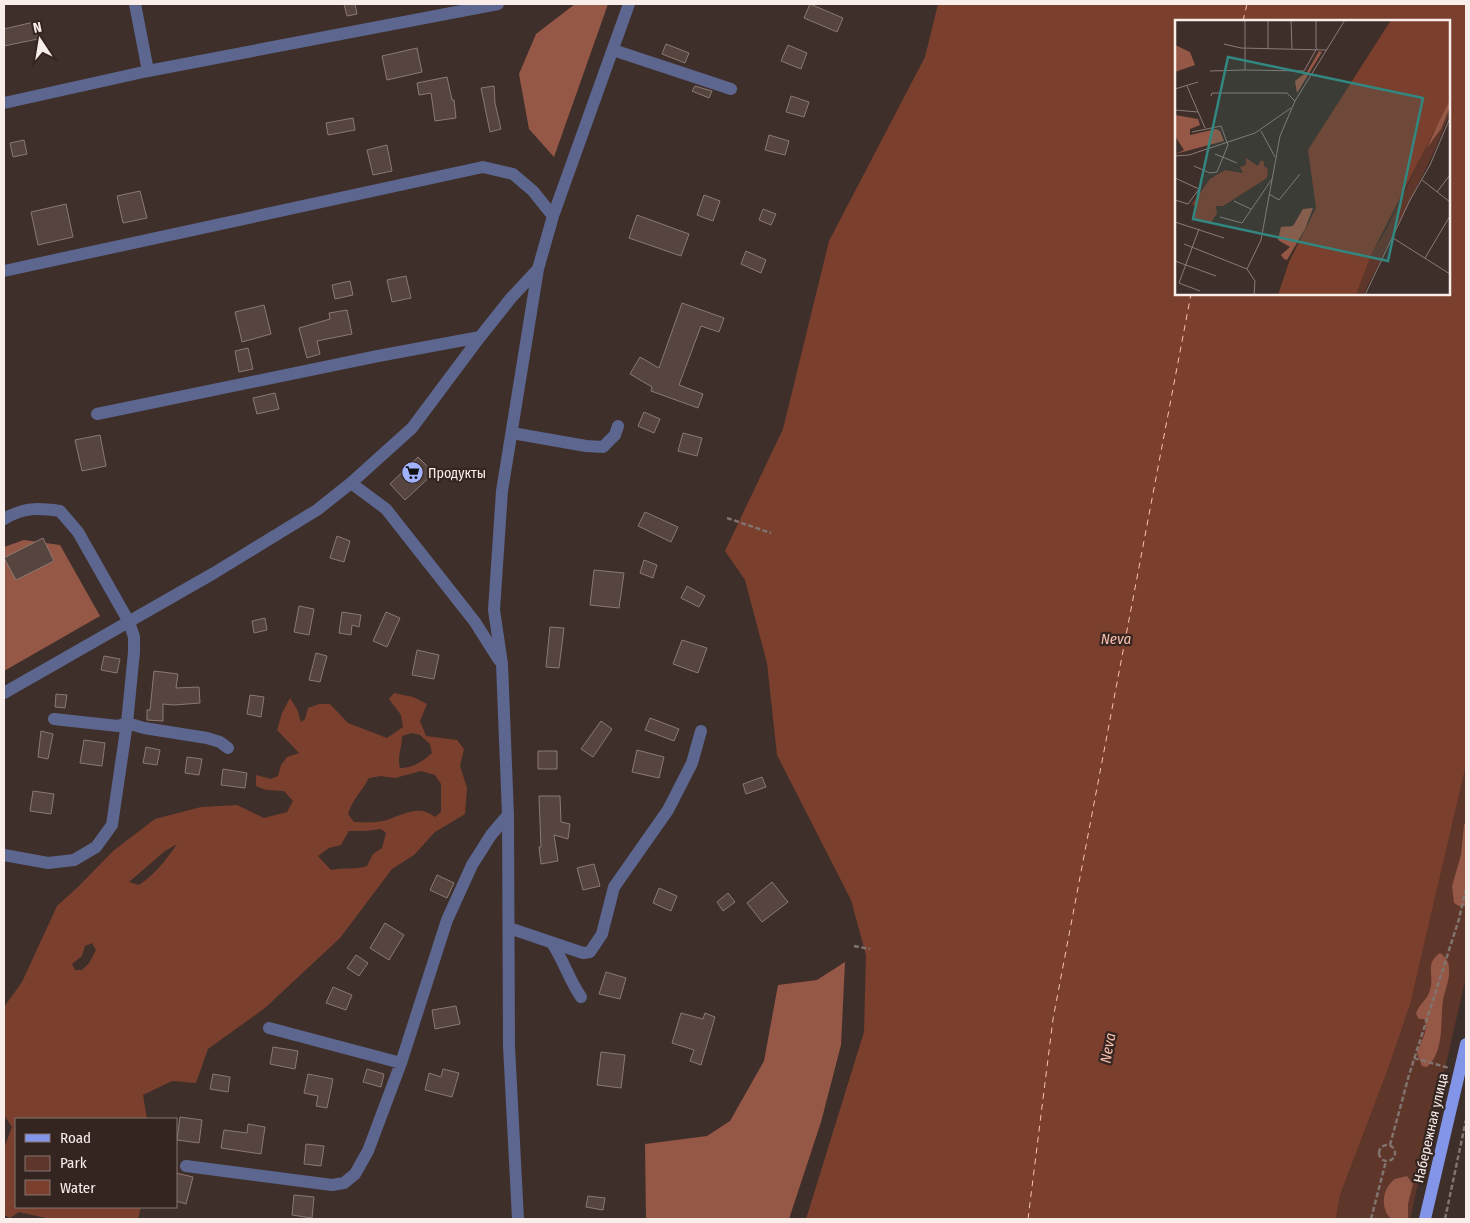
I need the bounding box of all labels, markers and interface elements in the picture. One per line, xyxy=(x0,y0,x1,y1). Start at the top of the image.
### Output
north arrow xyxy=(15,15,65,65)
text: N xyxy=(32,19,43,37)
inset map xyxy=(1175,20,1450,295)
supermarket icon: Продукты xyxy=(400,461,424,485)
place label: Продукты xyxy=(428,465,486,482)
water label: Neva xyxy=(1101,630,1131,648)
water label: Neva xyxy=(1096,1031,1120,1065)
street label: Набережная улица xyxy=(1410,1071,1452,1185)
legend xyxy=(15,1118,178,1208)
text: Road xyxy=(60,1129,91,1147)
text: Park xyxy=(60,1154,87,1172)
text: Water xyxy=(60,1179,96,1197)

